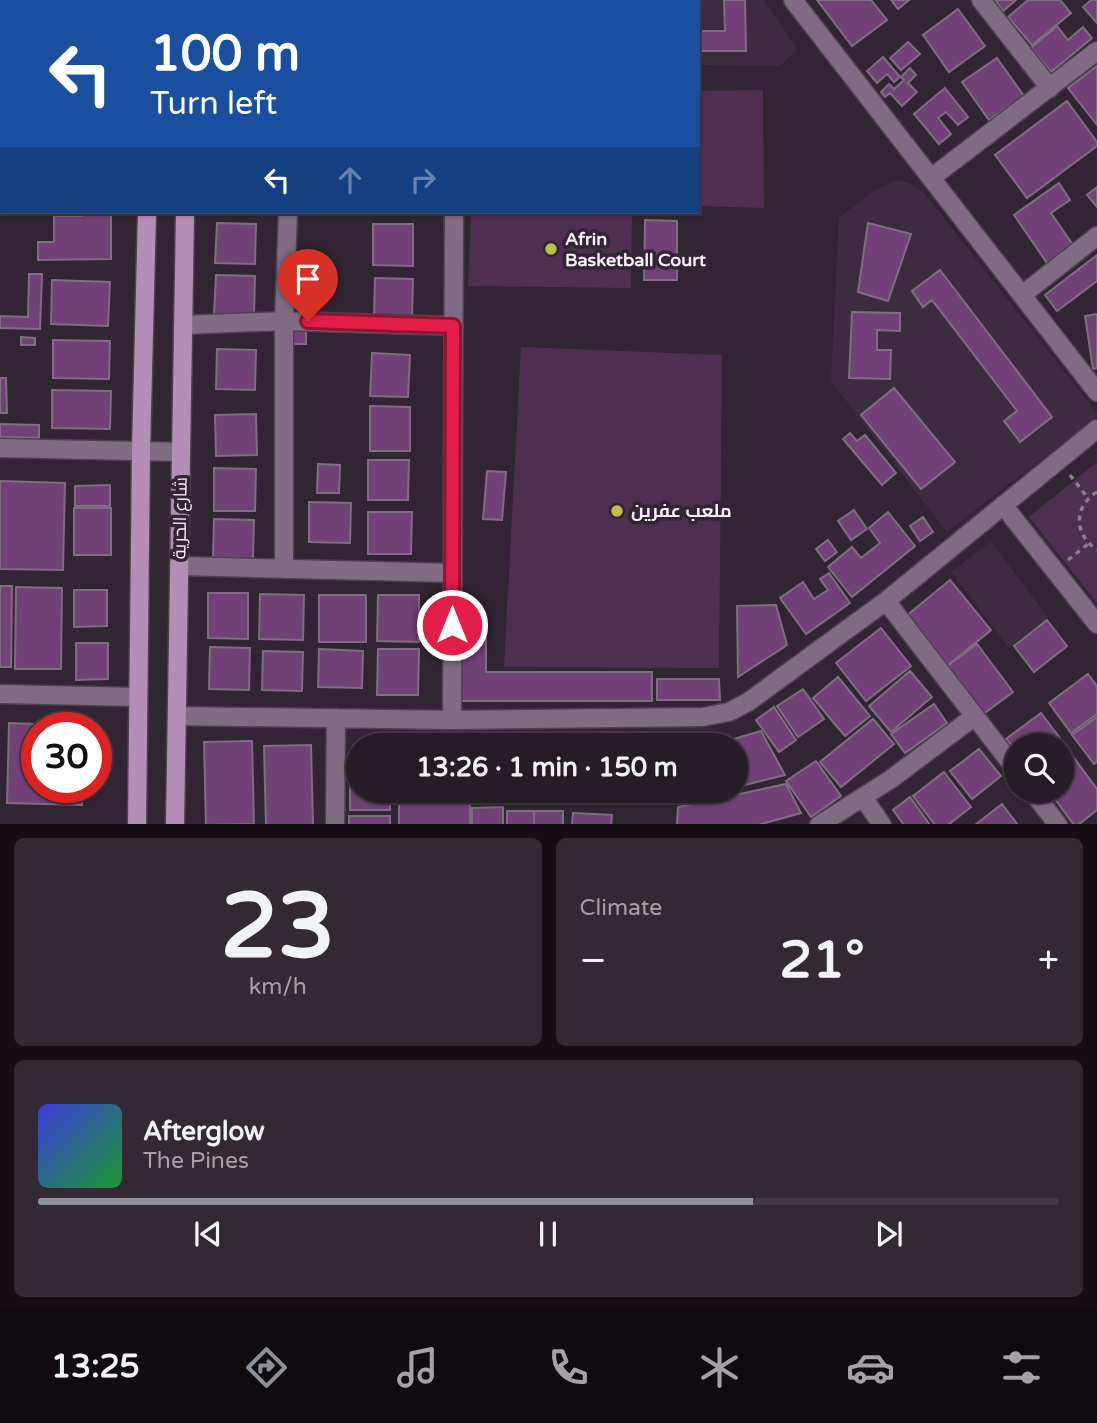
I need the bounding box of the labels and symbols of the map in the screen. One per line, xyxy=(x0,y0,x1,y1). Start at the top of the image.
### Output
place label: Afrin Basketball Court xyxy=(565,228,706,271)
marker: Afrin Basketball Court xyxy=(543,241,559,257)
pin xyxy=(278,249,338,321)
street label: شارع الحرية xyxy=(168,477,193,559)
place label: ملعب عفرين xyxy=(631,500,732,522)
marker: ملعب عفرين xyxy=(609,503,625,519)
position arrow xyxy=(415,588,489,662)
speed limit sign: 30 xyxy=(21,712,112,803)

